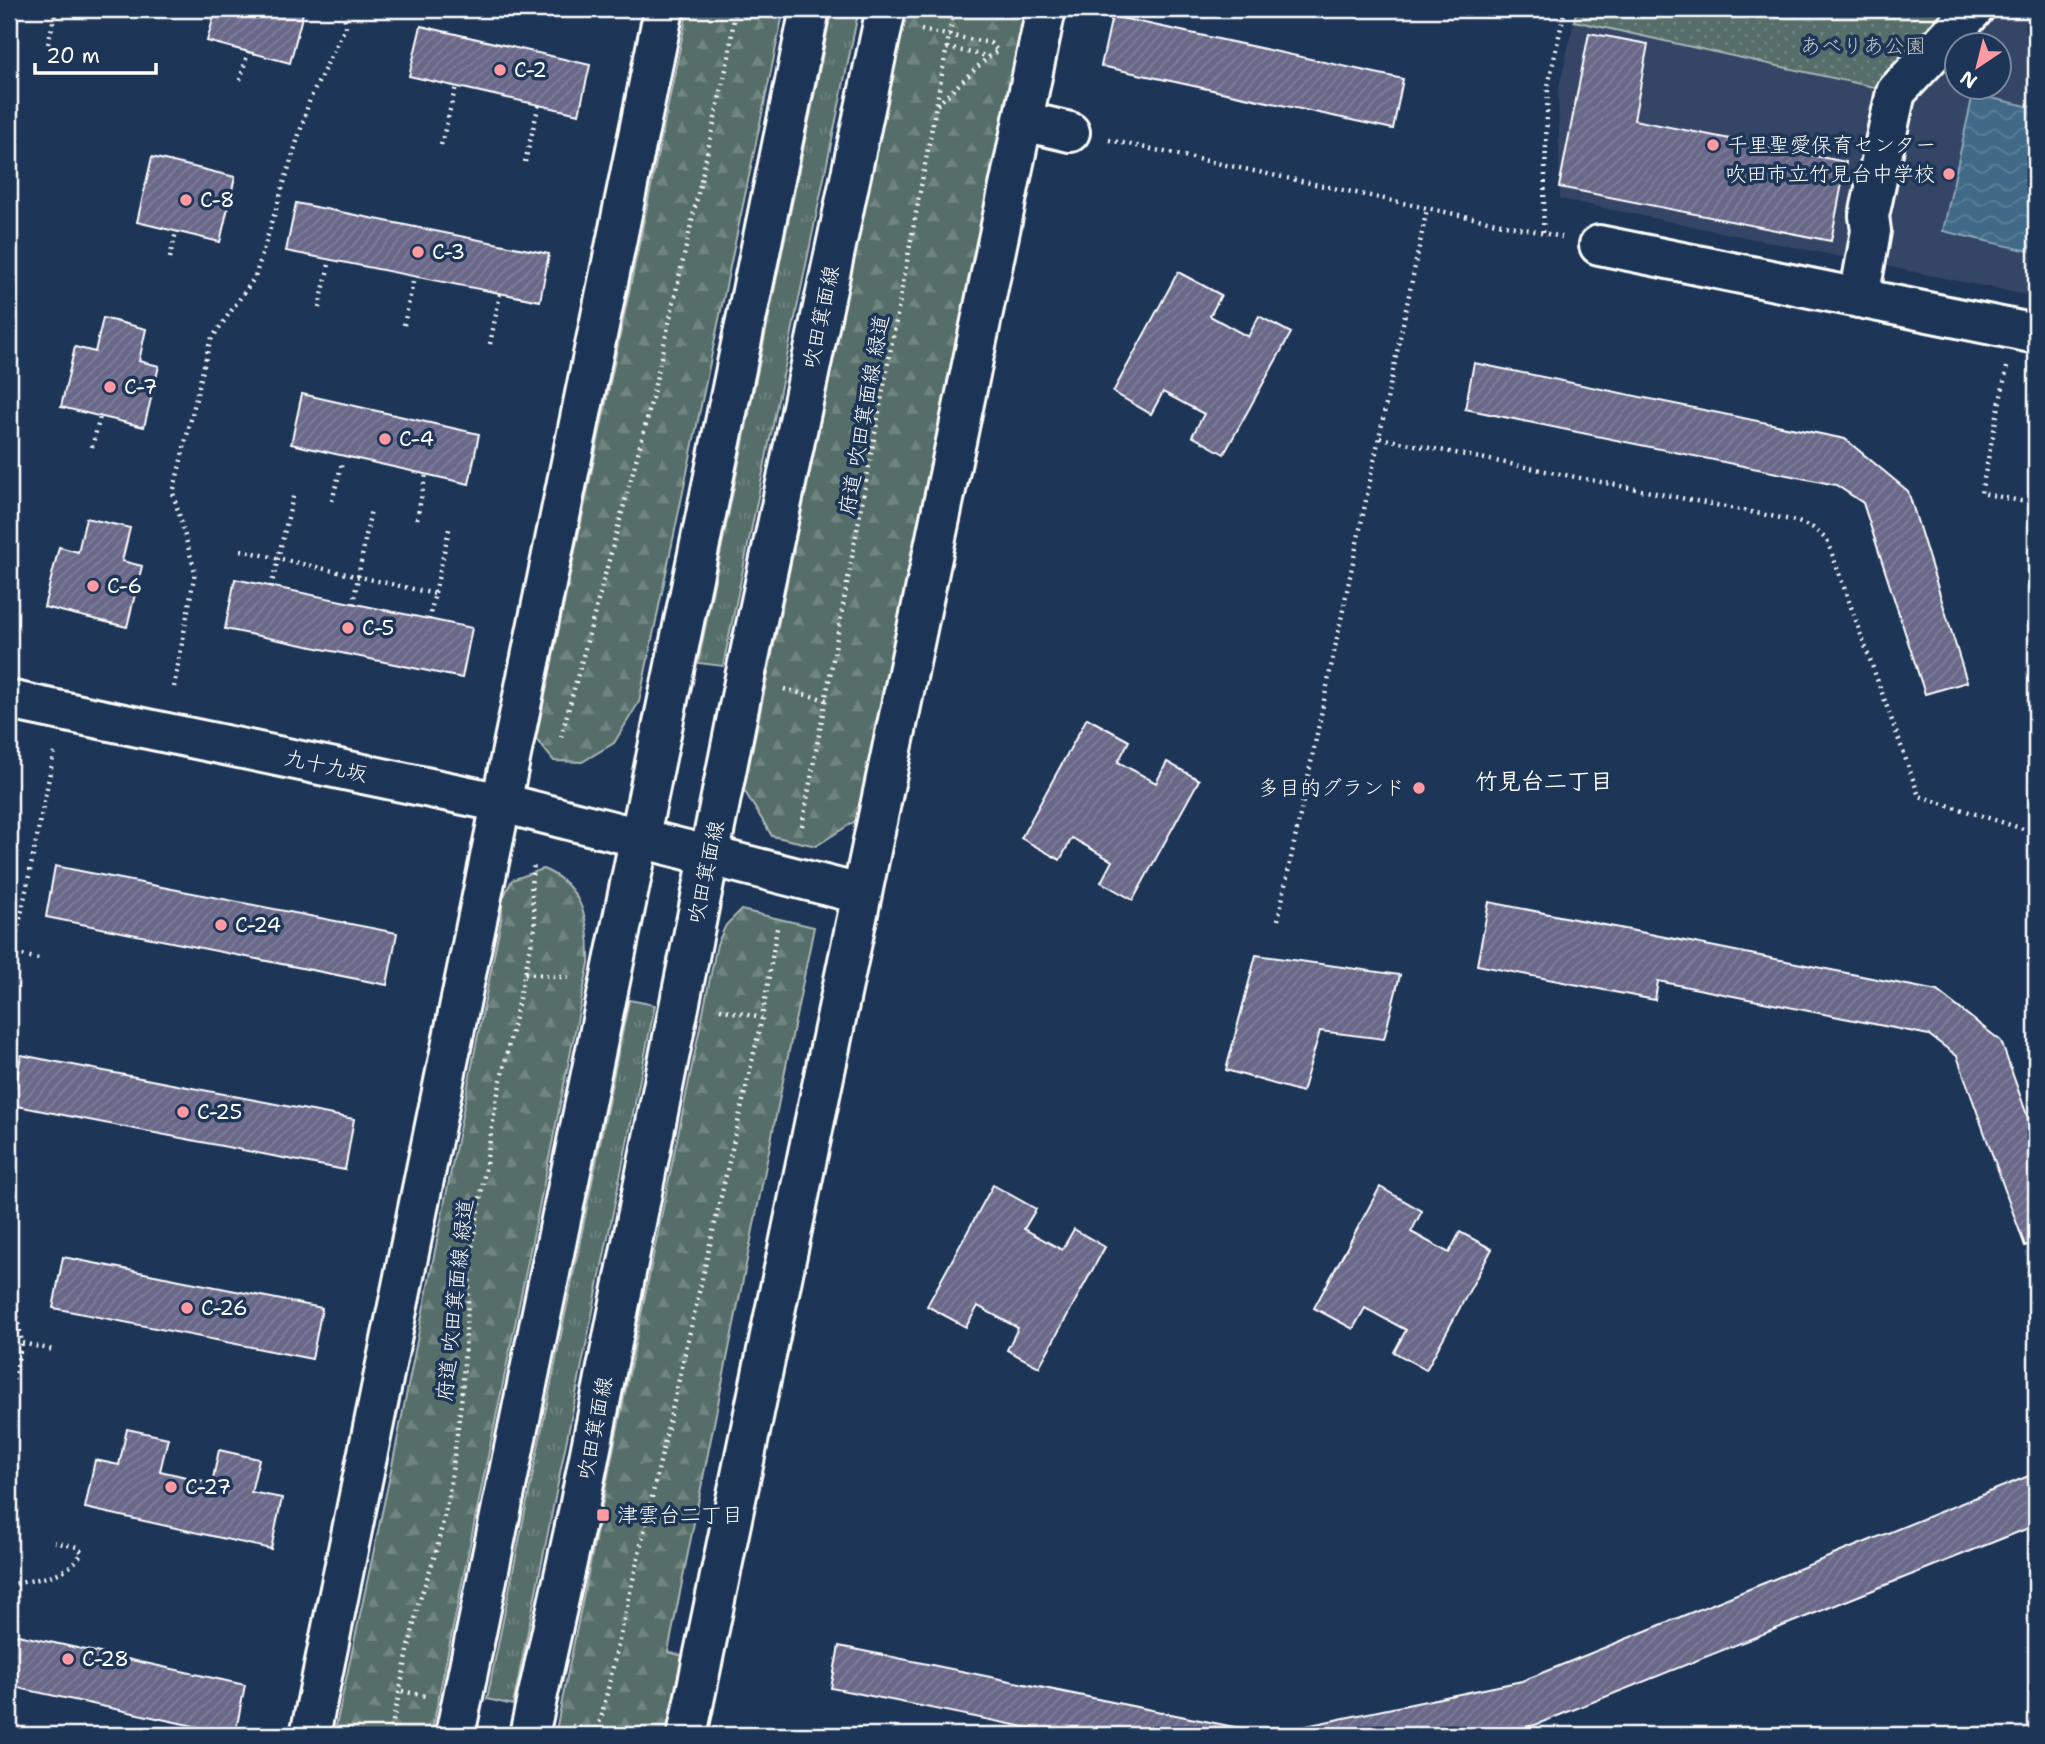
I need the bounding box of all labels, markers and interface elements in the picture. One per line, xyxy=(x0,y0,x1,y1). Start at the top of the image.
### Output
scale bar xyxy=(35,32,156,76)
park label: あべりあ公園 xyxy=(1800,32,1926,60)
north arrow xyxy=(1944,32,2014,102)
text: 20 m xyxy=(46,42,100,70)
place label: C-2 xyxy=(514,56,547,84)
marker: C-2 xyxy=(492,62,508,78)
text: N xyxy=(1955,65,1982,94)
place label: 千里聖愛保育センター xyxy=(1727,131,1936,159)
marker: 千里聖愛保育センター xyxy=(1705,137,1721,153)
place label: 吹田市立竹見台中学校 xyxy=(1725,160,1935,188)
marker: 吹田市立竹見台中学校 xyxy=(1941,166,1957,182)
place label: C-8 xyxy=(200,186,235,214)
marker: C-8 xyxy=(178,192,194,208)
place label: C-3 xyxy=(432,238,465,266)
marker: C-3 xyxy=(410,244,426,260)
street label: 吹田箕面線 xyxy=(796,263,846,371)
street label: 府道 吹田箕面線 緑道 xyxy=(833,312,895,518)
place label: C-7 xyxy=(124,373,157,401)
marker: C-7 xyxy=(102,379,118,395)
place label: C-4 xyxy=(399,425,434,453)
marker: C-4 xyxy=(377,431,393,447)
place label: C-6 xyxy=(107,572,142,600)
marker: C-6 xyxy=(85,578,101,594)
place label: C-5 xyxy=(362,614,394,642)
marker: C-5 xyxy=(340,620,356,636)
street label: 九十九坂 xyxy=(282,744,370,788)
district label: 竹見台二丁目 xyxy=(1475,766,1613,796)
place label: 多目的グランド xyxy=(1258,774,1405,802)
marker: 多目的グランド xyxy=(1411,780,1427,796)
street label: 吹田箕面線 xyxy=(681,818,731,926)
place label: C-24 xyxy=(235,911,281,939)
marker: C-24 xyxy=(213,917,229,933)
place label: C-25 xyxy=(197,1098,242,1126)
marker: C-25 xyxy=(175,1104,191,1120)
street label: 府道 吹田箕面線 緑道 xyxy=(430,1197,480,1403)
place label: C-26 xyxy=(201,1294,248,1322)
marker: C-26 xyxy=(179,1300,195,1316)
street label: 吹田箕面線 xyxy=(571,1374,619,1482)
place label: C-27 xyxy=(185,1473,231,1501)
marker: C-27 xyxy=(163,1479,179,1495)
place label: 津雲台二丁目 xyxy=(617,1501,743,1529)
marker: 津雲台二丁目 xyxy=(595,1507,611,1523)
place label: C-28 xyxy=(82,1645,129,1673)
marker: C-28 xyxy=(60,1651,76,1667)

